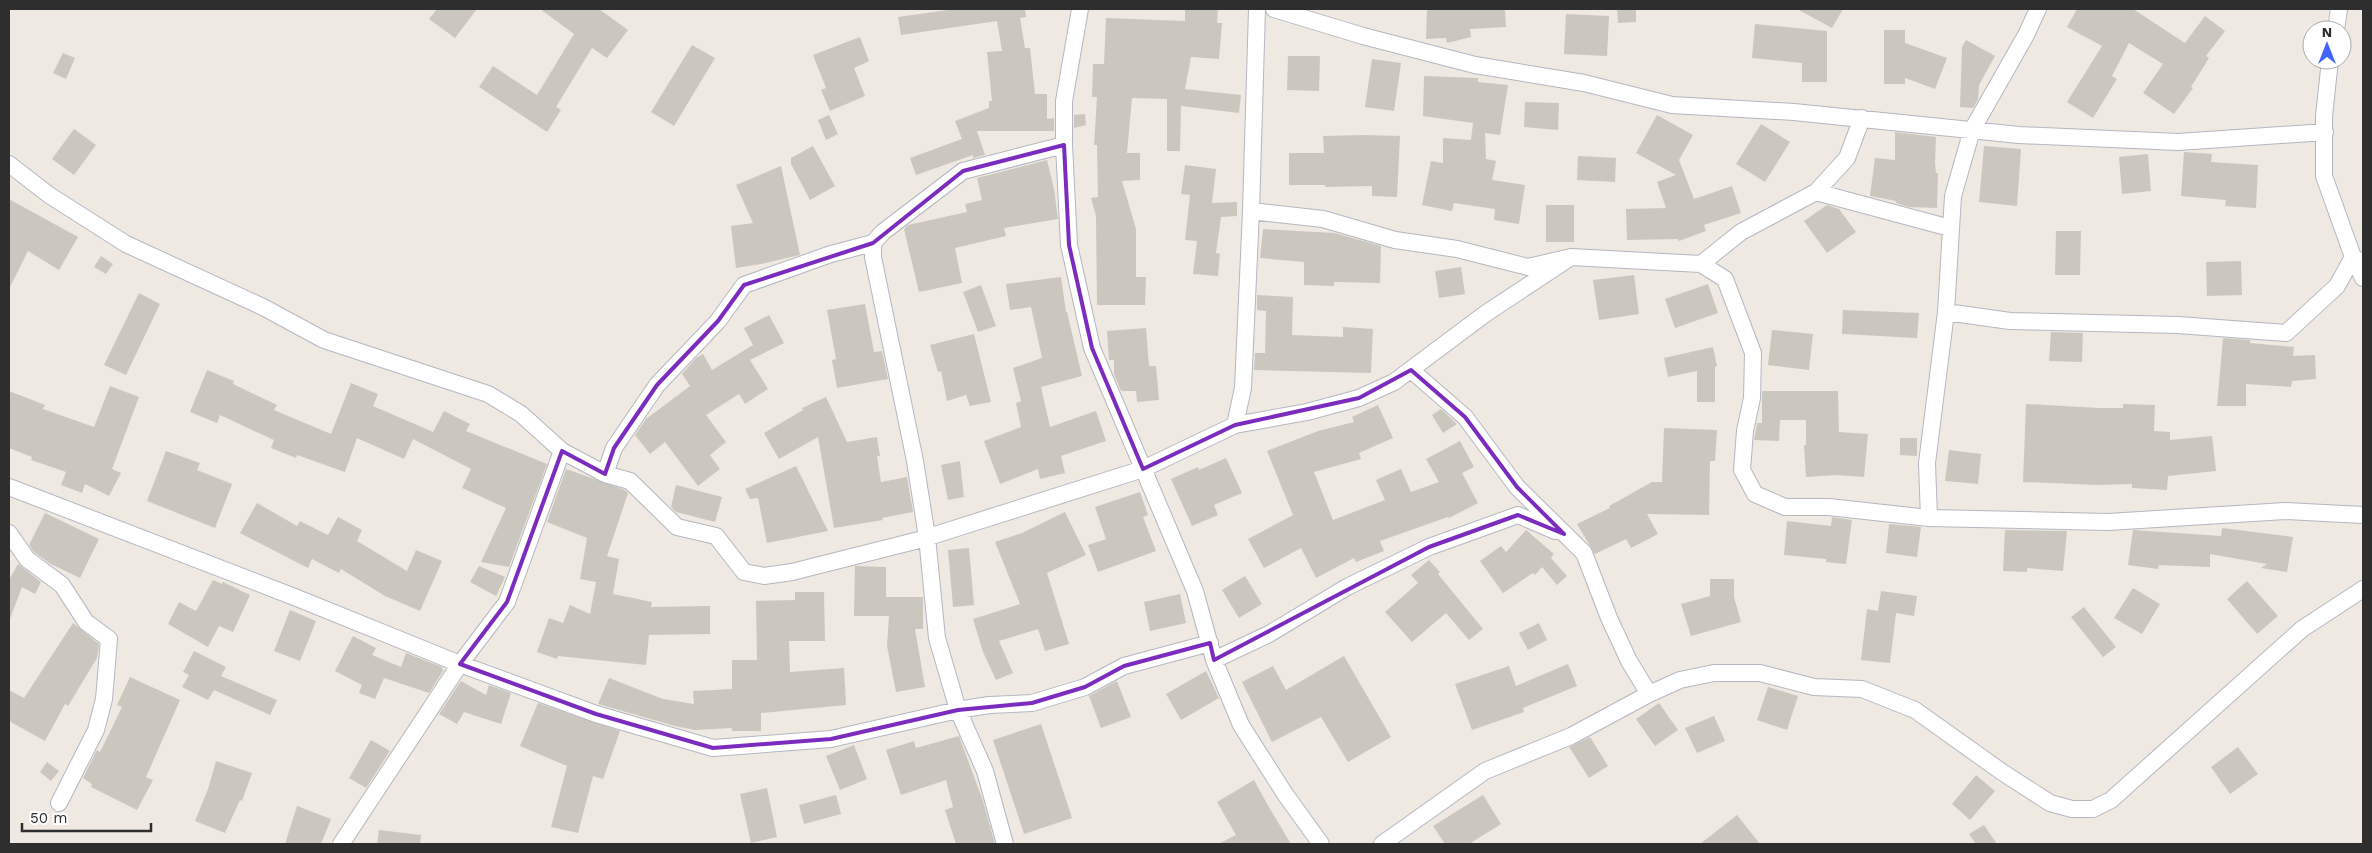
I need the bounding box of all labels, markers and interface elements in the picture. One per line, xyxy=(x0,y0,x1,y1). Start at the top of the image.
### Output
north arrow xyxy=(2302,20,2352,70)
text: N xyxy=(2322,24,2332,40)
scale bar xyxy=(22,800,151,832)
text: 50 m xyxy=(30,809,67,827)

